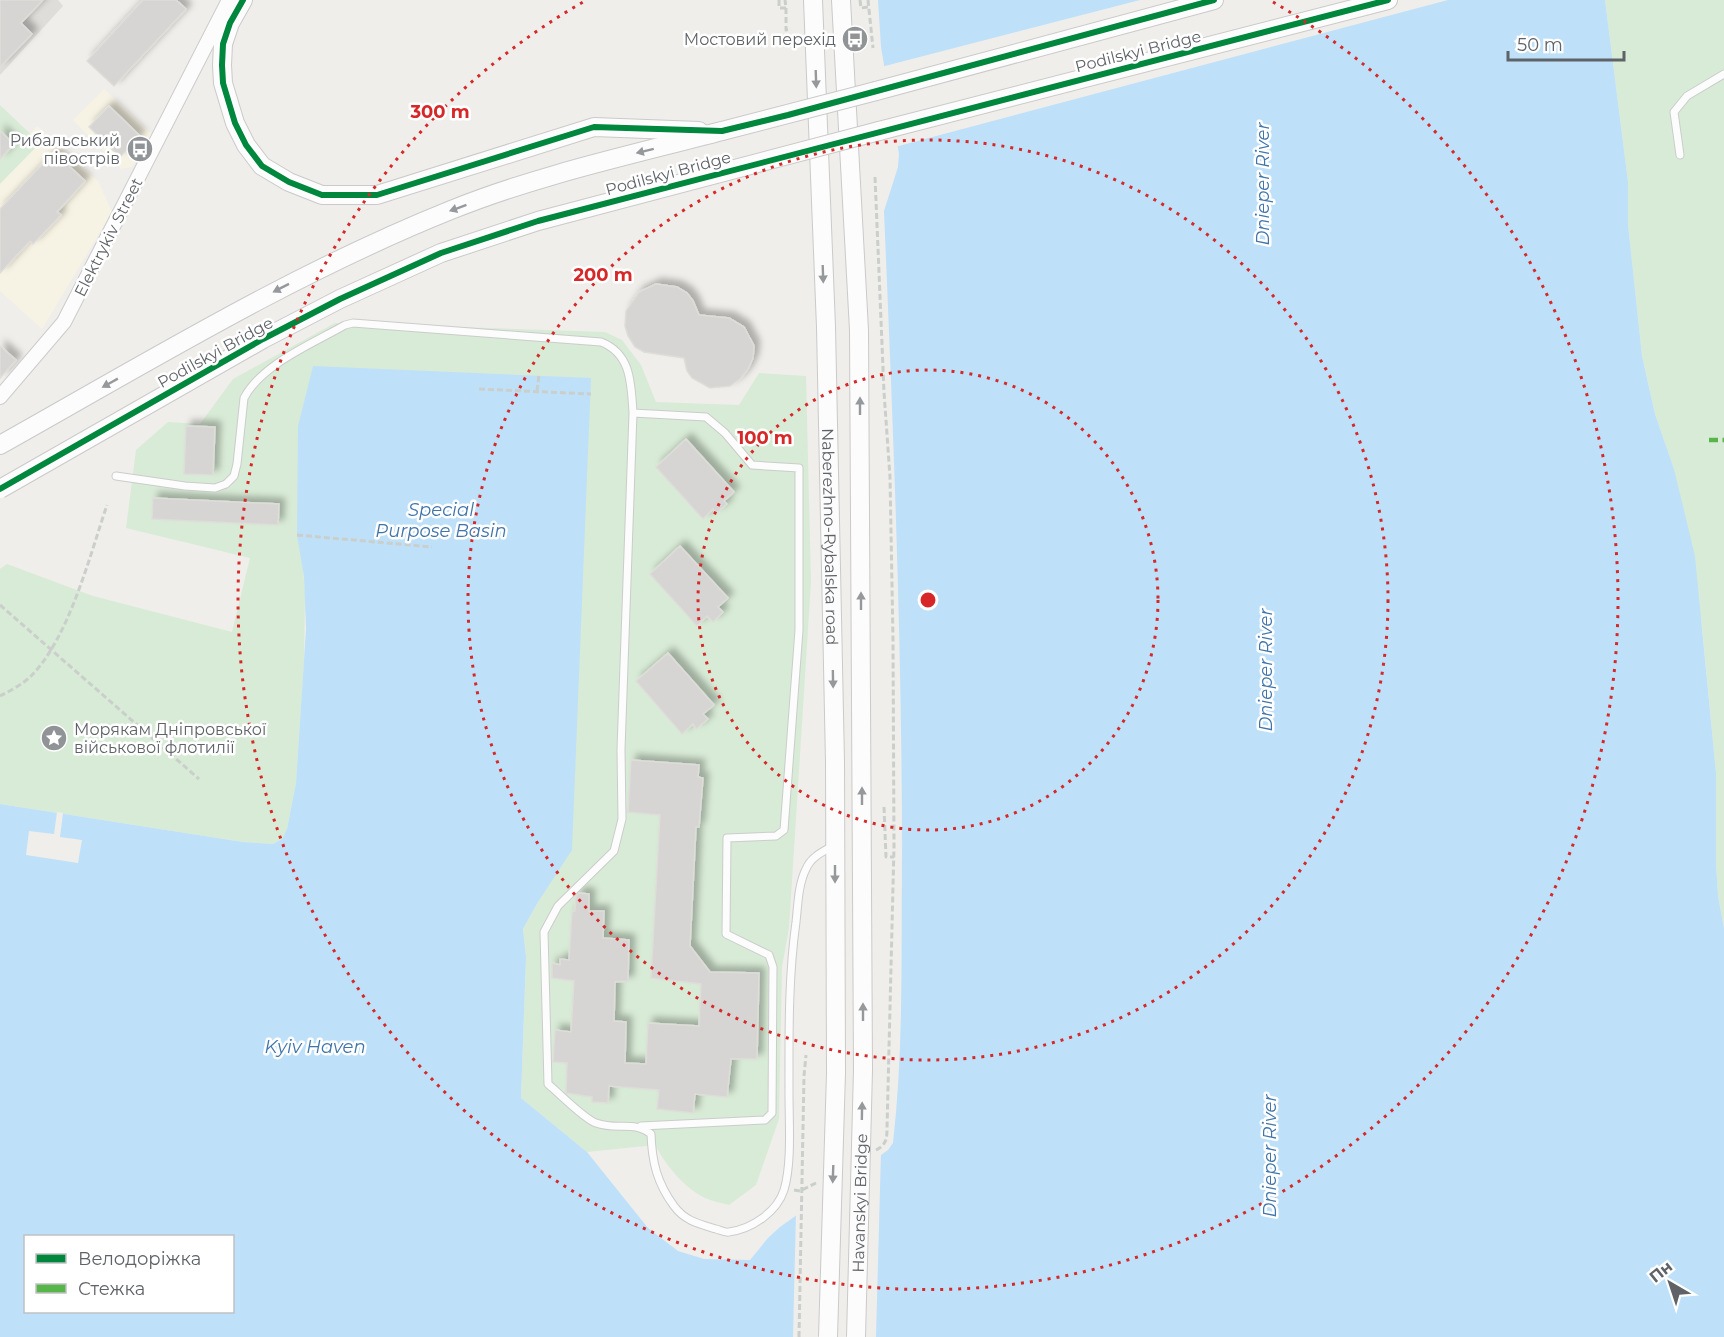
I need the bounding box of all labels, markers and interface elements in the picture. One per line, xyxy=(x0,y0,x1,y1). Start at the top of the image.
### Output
bus stop icon: Мостовий перехід xyxy=(840,24,870,54)
scale bar xyxy=(1508,24,1624,62)
street label: Podilskyi Bridge xyxy=(1073,27,1203,76)
place label: Мостовий перехід xyxy=(684,30,836,49)
text: 50 m xyxy=(1517,34,1563,56)
one-way arrow xyxy=(811,70,820,89)
text: 300 m xyxy=(409,101,470,123)
water label: Dnieper River xyxy=(1252,122,1274,246)
place label: Рибальський півострів xyxy=(10,131,120,168)
bus stop icon: Рибальський півострів xyxy=(125,134,155,164)
one-way arrow xyxy=(636,147,654,156)
street label: Podilskyi Bridge xyxy=(603,148,733,199)
street label: Elektrykiv Street xyxy=(70,174,147,300)
one-way arrow xyxy=(449,203,467,213)
text: 200 m xyxy=(573,264,633,286)
one-way arrow xyxy=(819,265,828,284)
one-way arrow xyxy=(272,284,289,293)
street label: Podilskyi Bridge xyxy=(154,313,276,392)
one-way arrow xyxy=(102,378,119,388)
one-way arrow xyxy=(855,396,865,415)
text: 100 m xyxy=(737,427,793,449)
street label: Naberezhno-Rybalska road xyxy=(818,428,842,645)
water label: Special Purpose Basin xyxy=(375,499,507,542)
centre of rings xyxy=(918,590,938,610)
one-way arrow xyxy=(856,591,866,610)
water label: Dnieper River xyxy=(1255,608,1277,732)
one-way arrow xyxy=(828,670,838,689)
place label: Морякам Дніпровської військової флотилії xyxy=(74,720,266,757)
place icon: Морякам Дніпровської військової флотилії xyxy=(39,723,69,753)
one-way arrow xyxy=(857,786,867,805)
one-way arrow xyxy=(830,865,840,884)
one-way arrow xyxy=(858,1002,868,1021)
water label: Kyiv Haven xyxy=(264,1036,366,1058)
water label: Dnieper River xyxy=(1259,1094,1281,1218)
one-way arrow xyxy=(857,1101,867,1120)
street label: Havanskyi Bridge xyxy=(849,1133,871,1273)
one-way arrow xyxy=(828,1164,838,1183)
legend xyxy=(24,1235,234,1313)
text: Велодоріжка xyxy=(78,1248,201,1270)
north arrow xyxy=(1640,1253,1700,1313)
text: Пн xyxy=(1646,1257,1676,1287)
text: Стежка xyxy=(78,1278,145,1300)

